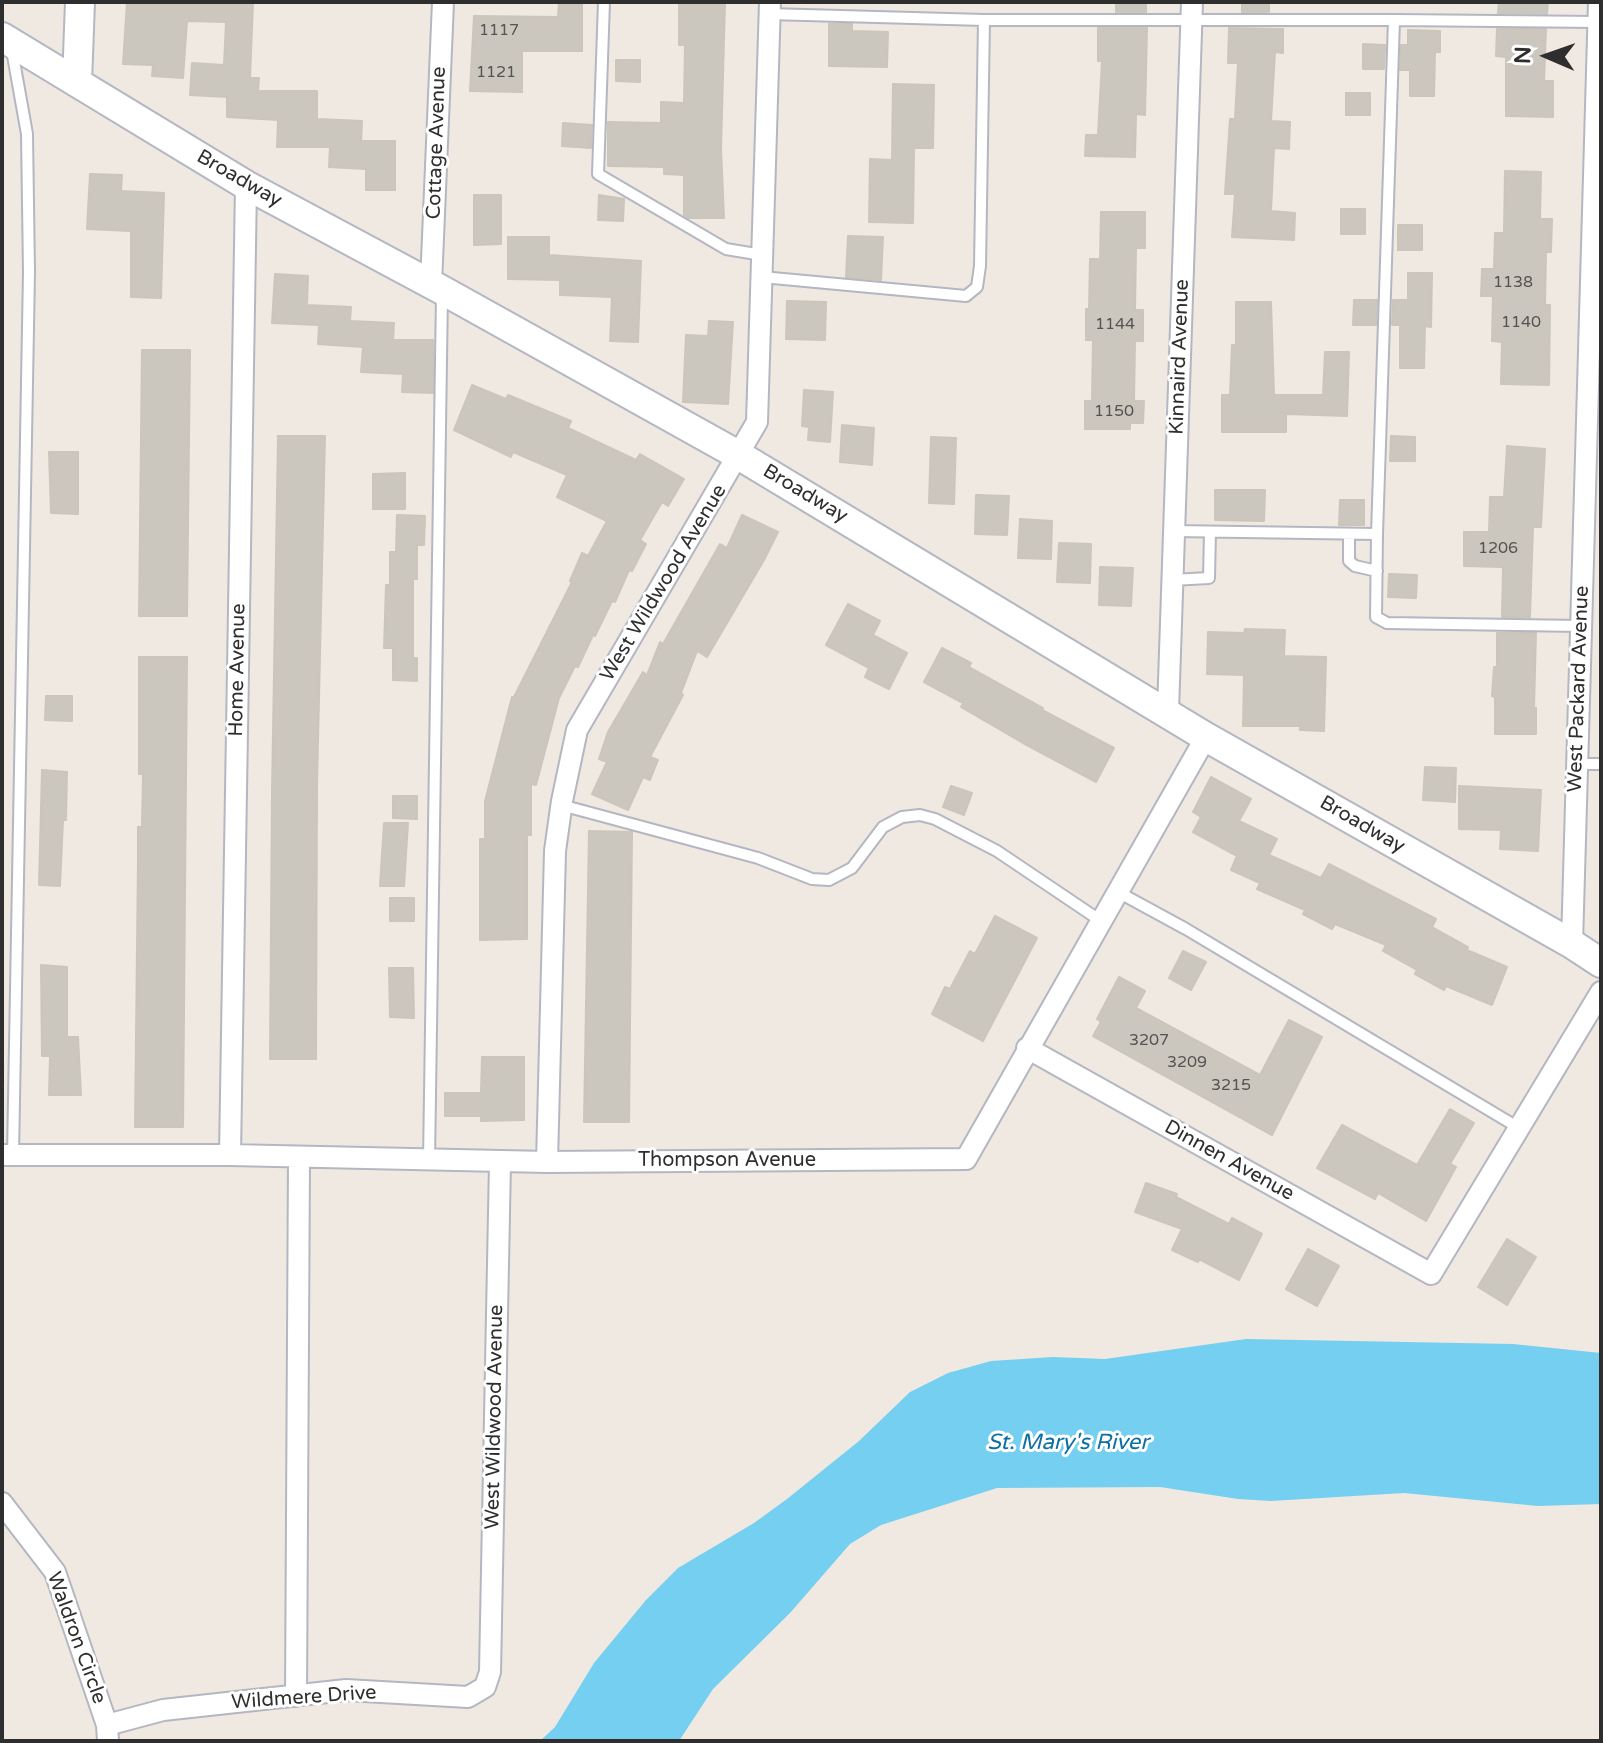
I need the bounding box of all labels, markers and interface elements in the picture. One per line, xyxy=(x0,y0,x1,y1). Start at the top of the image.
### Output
north arrow xyxy=(1507,16,1587,96)
house number: 1117 xyxy=(479,21,519,41)
text: N xyxy=(1510,46,1536,64)
house number: 1121 xyxy=(476,63,516,83)
street label: Cottage Avenue xyxy=(422,66,452,220)
street label: Broadway xyxy=(192,145,286,213)
house number: 1138 xyxy=(1493,273,1533,293)
street label: Kinnaird Avenue xyxy=(1165,279,1195,435)
house number: 1140 xyxy=(1501,313,1541,333)
house number: 1144 xyxy=(1095,315,1135,335)
house number: 1150 xyxy=(1094,402,1134,422)
street label: Broadway xyxy=(758,459,852,529)
street label: West Wildwood Avenue xyxy=(596,480,732,686)
house number: 1206 xyxy=(1478,539,1518,559)
street label: West Packard Avenue xyxy=(1563,585,1595,793)
street label: Home Avenue xyxy=(225,603,251,737)
street label: Broadway xyxy=(1315,791,1409,859)
house number: 3207 xyxy=(1129,1031,1169,1051)
house number: 3209 xyxy=(1167,1053,1207,1073)
house number: 3215 xyxy=(1211,1076,1251,1096)
street label: Dinnen Avenue xyxy=(1160,1115,1298,1207)
street label: Thompson Avenue xyxy=(638,1149,816,1173)
street label: West Wildwood Avenue xyxy=(481,1304,509,1530)
water label: St. Mary's River xyxy=(987,1430,1149,1456)
street label: Waldron Circle xyxy=(41,1569,111,1707)
street label: Wildmere Drive xyxy=(231,1681,377,1715)

